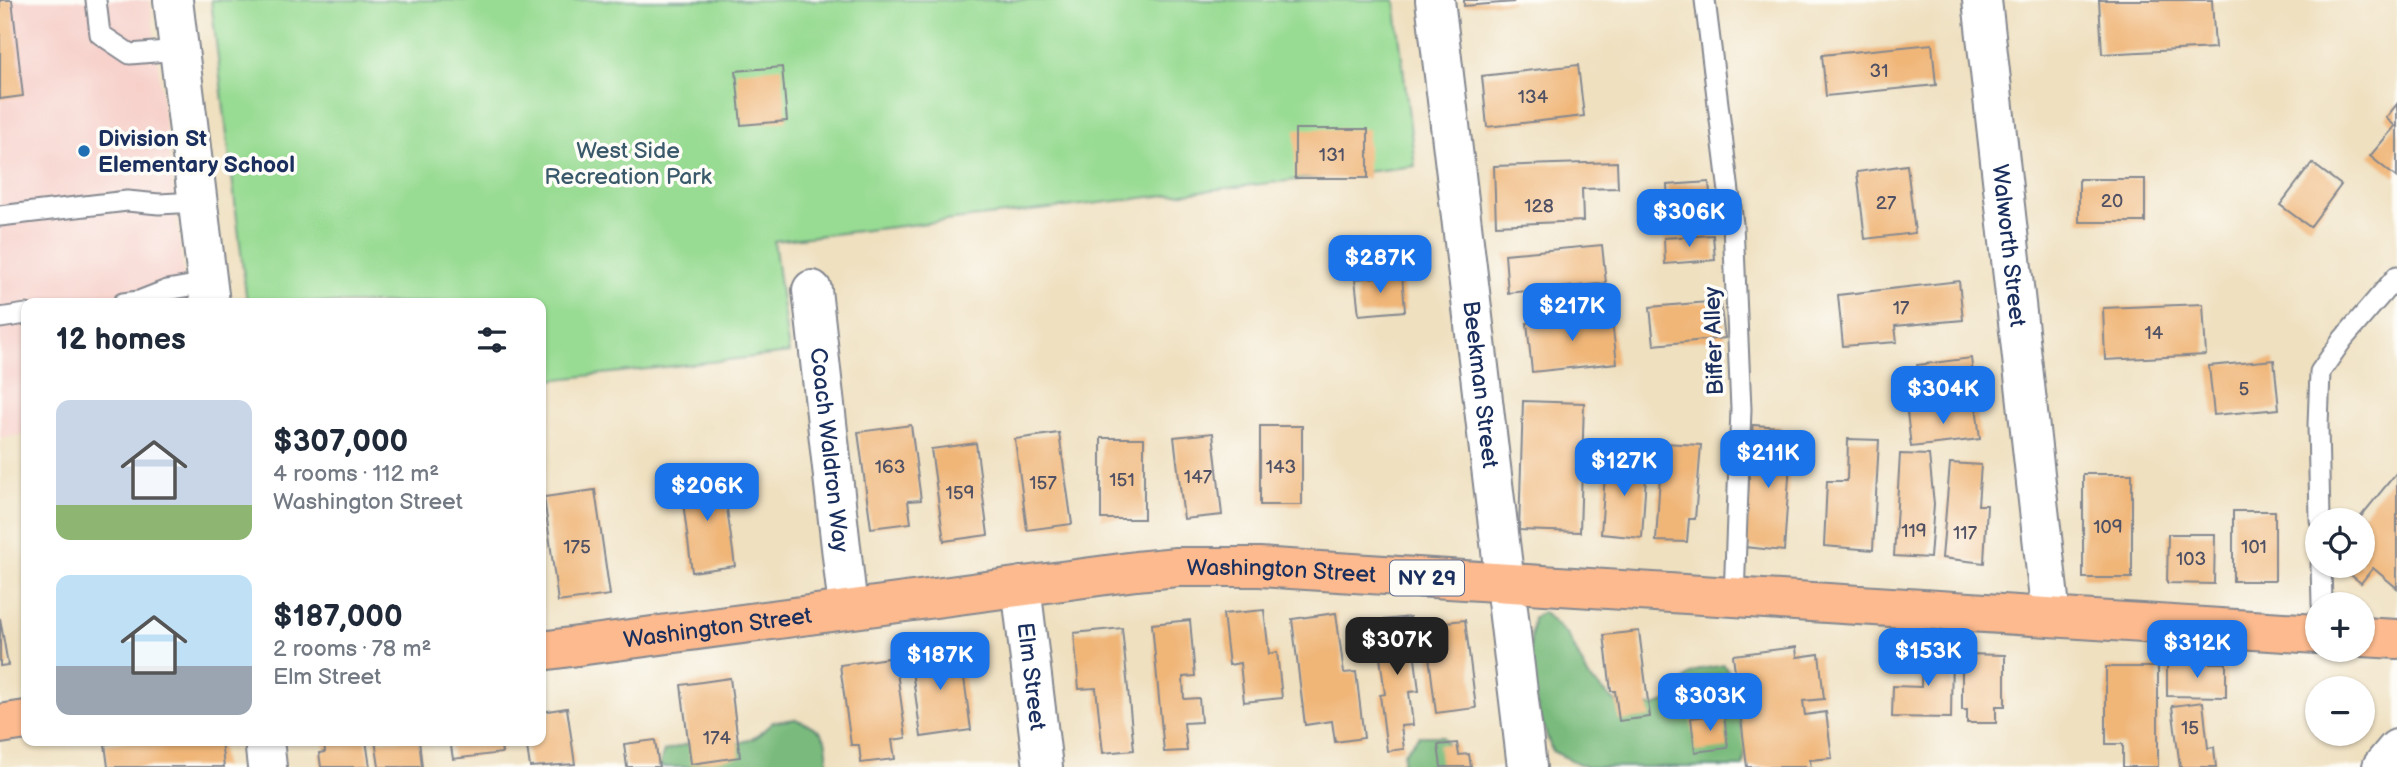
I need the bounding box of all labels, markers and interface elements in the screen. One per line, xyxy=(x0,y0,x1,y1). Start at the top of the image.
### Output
house number: 31 xyxy=(1869,60,1889,83)
house number: 134 xyxy=(1518,86,1549,109)
place label: Division St Elementary School xyxy=(98,125,295,179)
park label: West Side Recreation Park xyxy=(544,137,713,191)
marker: Division St Elementary School xyxy=(76,143,92,159)
house number: 131 xyxy=(1319,144,1345,167)
street label: Walworth Street xyxy=(1985,163,2031,328)
pin: $306K xyxy=(1640,190,1738,249)
house number: 20 xyxy=(2101,190,2123,213)
house number: 27 xyxy=(1876,192,1897,215)
house number: 128 xyxy=(1524,195,1554,218)
text: $306K xyxy=(1653,198,1725,226)
pin: $287K xyxy=(1331,236,1429,295)
text: $287K xyxy=(1344,244,1416,272)
pin: $217K xyxy=(1523,284,1621,343)
street label: Biffer Alley xyxy=(1698,285,1730,396)
text: $217K xyxy=(1539,292,1605,320)
house number: 17 xyxy=(1893,297,1910,320)
street label: Beekman Street xyxy=(1456,299,1504,470)
icon: filters xyxy=(473,321,511,359)
text: 12 homes xyxy=(56,322,186,358)
house number: 14 xyxy=(2145,322,2164,345)
street label: Coach Waldron Way xyxy=(804,346,855,555)
pin: $304K xyxy=(1894,366,1992,426)
text: $304K xyxy=(1907,375,1979,403)
house number: 5 xyxy=(2239,378,2250,401)
text: $307,000 xyxy=(273,424,408,460)
icon: home xyxy=(112,428,196,512)
pin: $211K xyxy=(1719,430,1817,490)
pin: $127K xyxy=(1575,438,1673,498)
text: $211K xyxy=(1736,439,1800,467)
text: $127K xyxy=(1591,447,1657,475)
house number: 163 xyxy=(875,456,905,479)
house number: 143 xyxy=(1266,456,1296,479)
text: 4 rooms · 112 m² xyxy=(273,460,439,488)
pin: $206K xyxy=(658,463,756,523)
house number: 147 xyxy=(1184,466,1213,489)
house number: 151 xyxy=(1109,469,1135,492)
text: $206K xyxy=(671,472,743,500)
house number: 157 xyxy=(1029,472,1057,495)
house number: 159 xyxy=(945,482,975,505)
text: Washington Street xyxy=(273,488,463,516)
map controls xyxy=(2305,508,2375,746)
button: locate xyxy=(2305,508,2375,578)
house number: 109 xyxy=(2093,516,2123,539)
house number: 119 xyxy=(1901,520,1927,543)
house number: 117 xyxy=(1953,522,1978,545)
house number: 175 xyxy=(563,536,591,559)
house number: 101 xyxy=(2241,536,2267,559)
house number: 103 xyxy=(2176,548,2206,571)
street label: Washington Street xyxy=(1187,554,1377,589)
road number: NY 29 xyxy=(1390,560,1464,596)
button: + xyxy=(2305,592,2375,662)
text: $187,000 xyxy=(273,599,403,635)
street label: Washington Street xyxy=(622,602,813,655)
icon: home xyxy=(112,603,196,687)
pin: $307K xyxy=(1348,618,1446,677)
pin: $312K xyxy=(2148,620,2246,680)
street label: Elm Street xyxy=(1011,621,1051,732)
text: $307K xyxy=(1361,626,1433,654)
pin: $153K xyxy=(1879,628,1977,688)
text: $312K xyxy=(2163,629,2231,657)
pin: $187K xyxy=(891,632,989,692)
text: 2 rooms · 78 m² xyxy=(273,635,431,663)
text: $153K xyxy=(1894,637,1962,665)
text: $187K xyxy=(907,641,974,669)
text: Elm Street xyxy=(273,663,381,691)
pin: $303K xyxy=(1661,674,1759,733)
button: − xyxy=(2305,676,2375,746)
text: $303K xyxy=(1674,682,1746,710)
house number: 15 xyxy=(2181,717,2199,740)
house number: 174 xyxy=(703,727,732,750)

